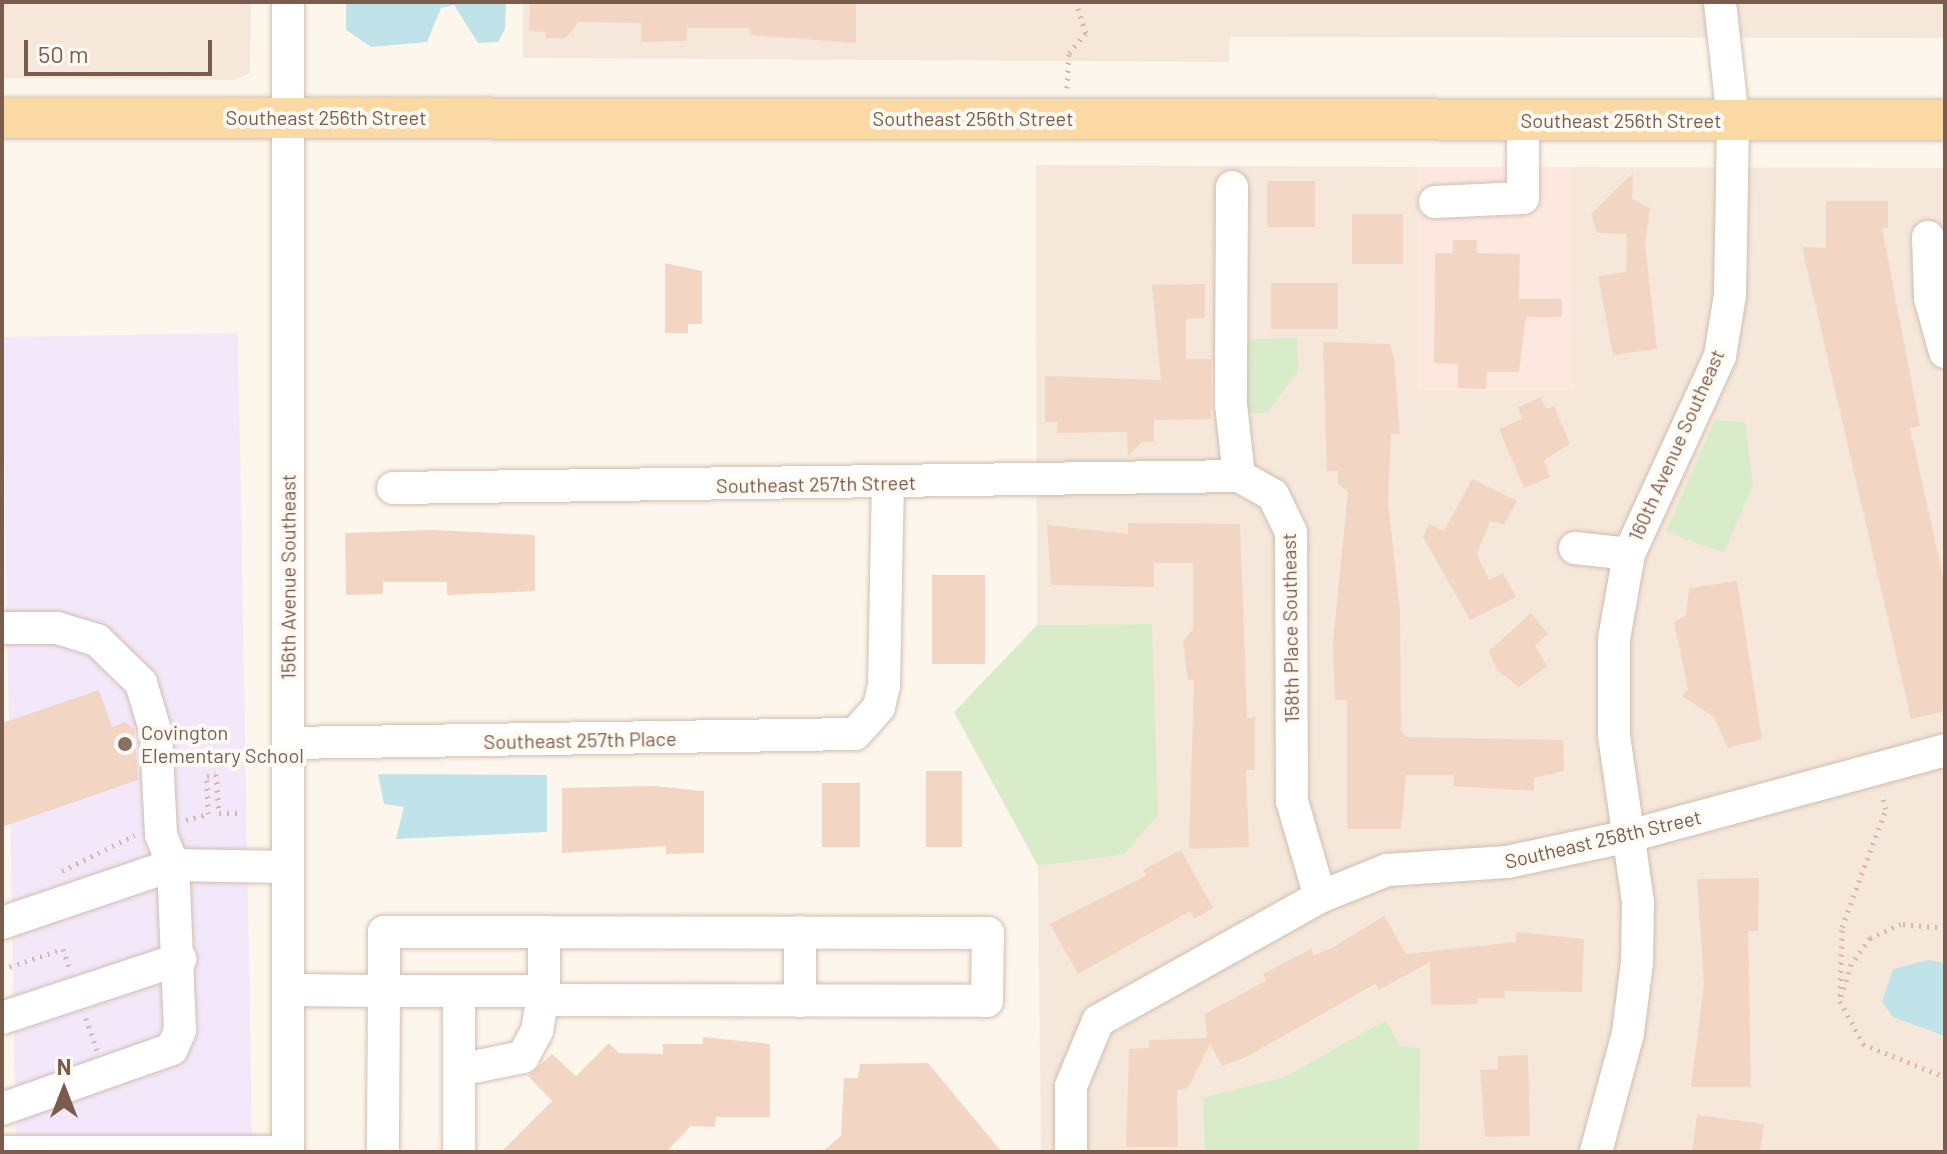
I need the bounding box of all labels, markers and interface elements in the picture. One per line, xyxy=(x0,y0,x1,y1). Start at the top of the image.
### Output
scale bar xyxy=(28,24,216,74)
text: 50 m xyxy=(38,39,89,68)
street label: Southeast 256th Street xyxy=(226,105,426,129)
street label: Southeast 256th Street xyxy=(873,106,1073,130)
street label: Southeast 256th Street xyxy=(1521,108,1721,132)
street label: 160th Avenue Southeast xyxy=(1623,346,1729,544)
street label: Southeast 257th Street xyxy=(716,470,916,498)
street label: 156th Avenue Southeast xyxy=(276,474,300,680)
street label: 158th Place Southeast xyxy=(1276,533,1304,723)
place label: Covington Elementary School xyxy=(141,720,304,767)
street label: Southeast 257th Place xyxy=(483,726,677,754)
marker: Covington Elementary School xyxy=(116,735,134,753)
street label: Southeast 258th Street xyxy=(1502,805,1704,873)
north arrow xyxy=(24,1050,104,1130)
text: N xyxy=(57,1053,71,1079)

